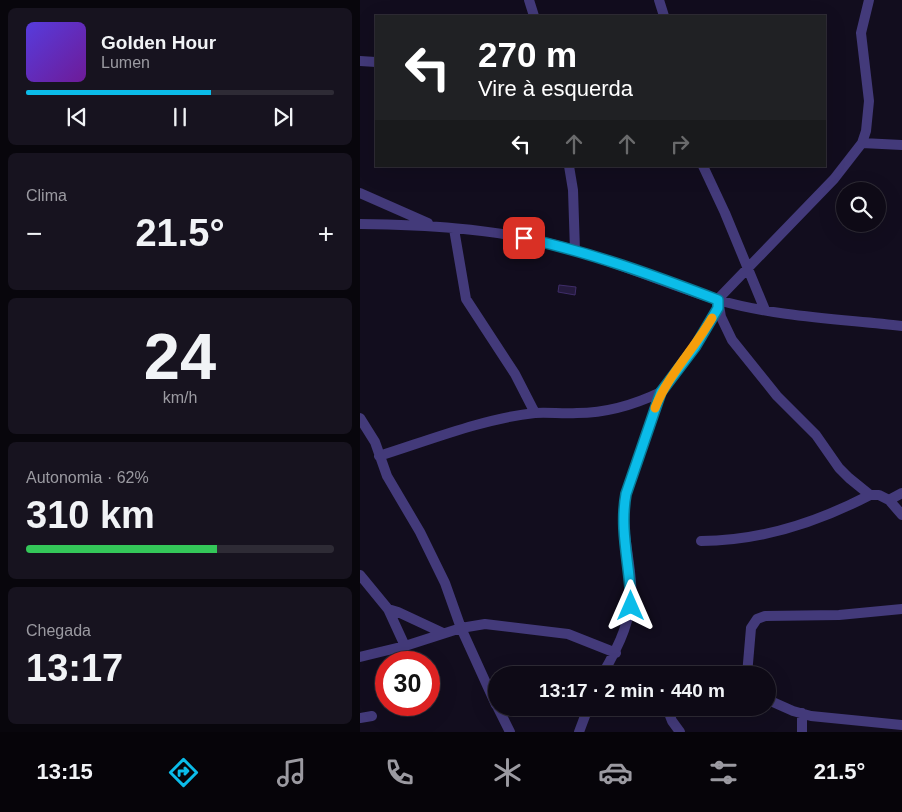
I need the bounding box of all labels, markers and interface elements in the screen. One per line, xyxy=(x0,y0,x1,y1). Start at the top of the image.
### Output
text: Golden Hour xyxy=(101,32,216,53)
icon: left xyxy=(395,35,460,100)
text: 270 m xyxy=(478,35,577,74)
text: Lumen xyxy=(101,54,150,71)
text: Vire à esquerda xyxy=(478,76,633,101)
icon: previous xyxy=(63,103,91,131)
icon: pause xyxy=(166,103,194,131)
icon: next xyxy=(269,103,297,131)
icon: left xyxy=(507,130,535,158)
icon: ahead xyxy=(560,130,588,158)
icon: ahead xyxy=(613,130,641,158)
icon: right xyxy=(666,130,694,158)
map controls xyxy=(836,182,886,232)
button: search xyxy=(836,182,886,232)
text: Clima xyxy=(26,187,67,204)
text: 21.5° xyxy=(135,212,225,254)
pin xyxy=(503,217,545,259)
text: − xyxy=(26,218,42,249)
text: + xyxy=(318,218,334,249)
icon: arrive xyxy=(510,224,538,252)
text: 24 xyxy=(144,320,216,393)
text: km/h xyxy=(163,389,197,406)
text: Autonomia · 62% xyxy=(26,469,149,486)
text: 310 km xyxy=(26,494,155,536)
position arrow xyxy=(604,579,656,631)
text: Chegada xyxy=(26,622,91,639)
text: 13:17 xyxy=(26,647,123,689)
speed limit sign: 30 xyxy=(375,651,440,716)
text: 13:17 · 2 min · 440 m xyxy=(539,680,725,701)
icon: directions xyxy=(166,755,201,790)
icon: music xyxy=(274,755,309,790)
icon: phone xyxy=(382,755,417,790)
icon: climate xyxy=(490,755,525,790)
icon: car xyxy=(598,755,633,790)
icon: filters xyxy=(706,755,741,790)
text: 13:15 xyxy=(37,759,93,784)
text: 21.5° xyxy=(814,759,865,784)

